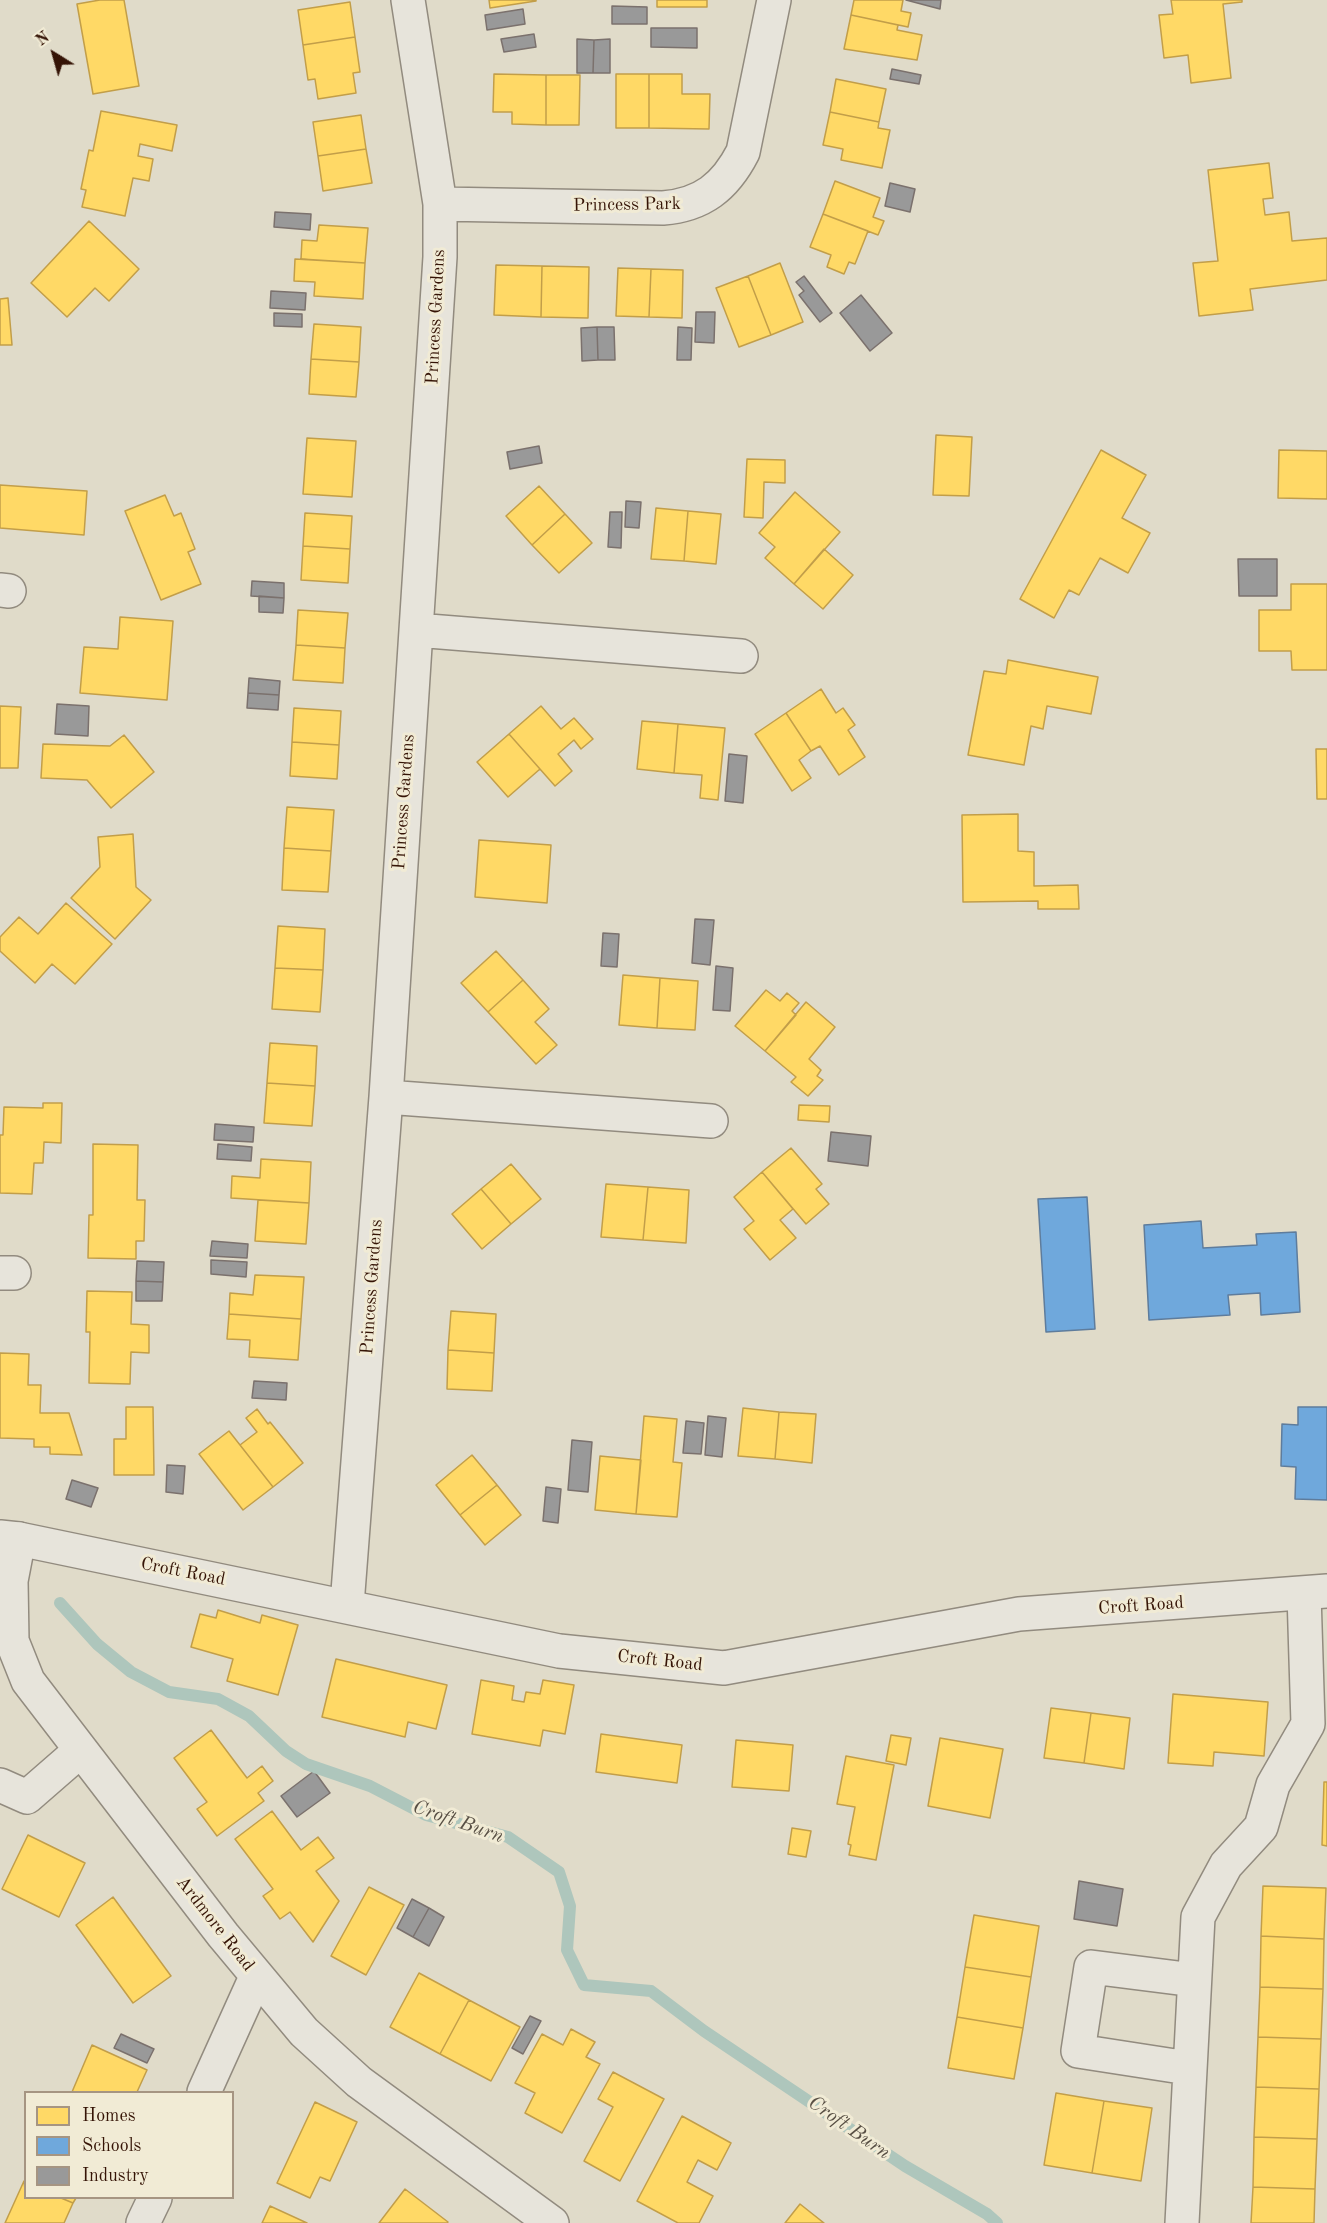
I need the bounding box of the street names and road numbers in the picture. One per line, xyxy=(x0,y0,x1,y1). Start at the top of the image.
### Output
street label: Princess Park xyxy=(573,193,681,217)
street label: Princess Gardens xyxy=(422,249,450,385)
street label: Princess Gardens xyxy=(389,734,419,870)
street label: Princess Gardens xyxy=(357,1219,387,1355)
street label: Croft Road xyxy=(139,1553,227,1591)
street label: Croft Road xyxy=(1097,1592,1185,1620)
street label: Croft Road xyxy=(616,1646,704,1676)
street label: Ardmore Road xyxy=(171,1872,259,1976)

